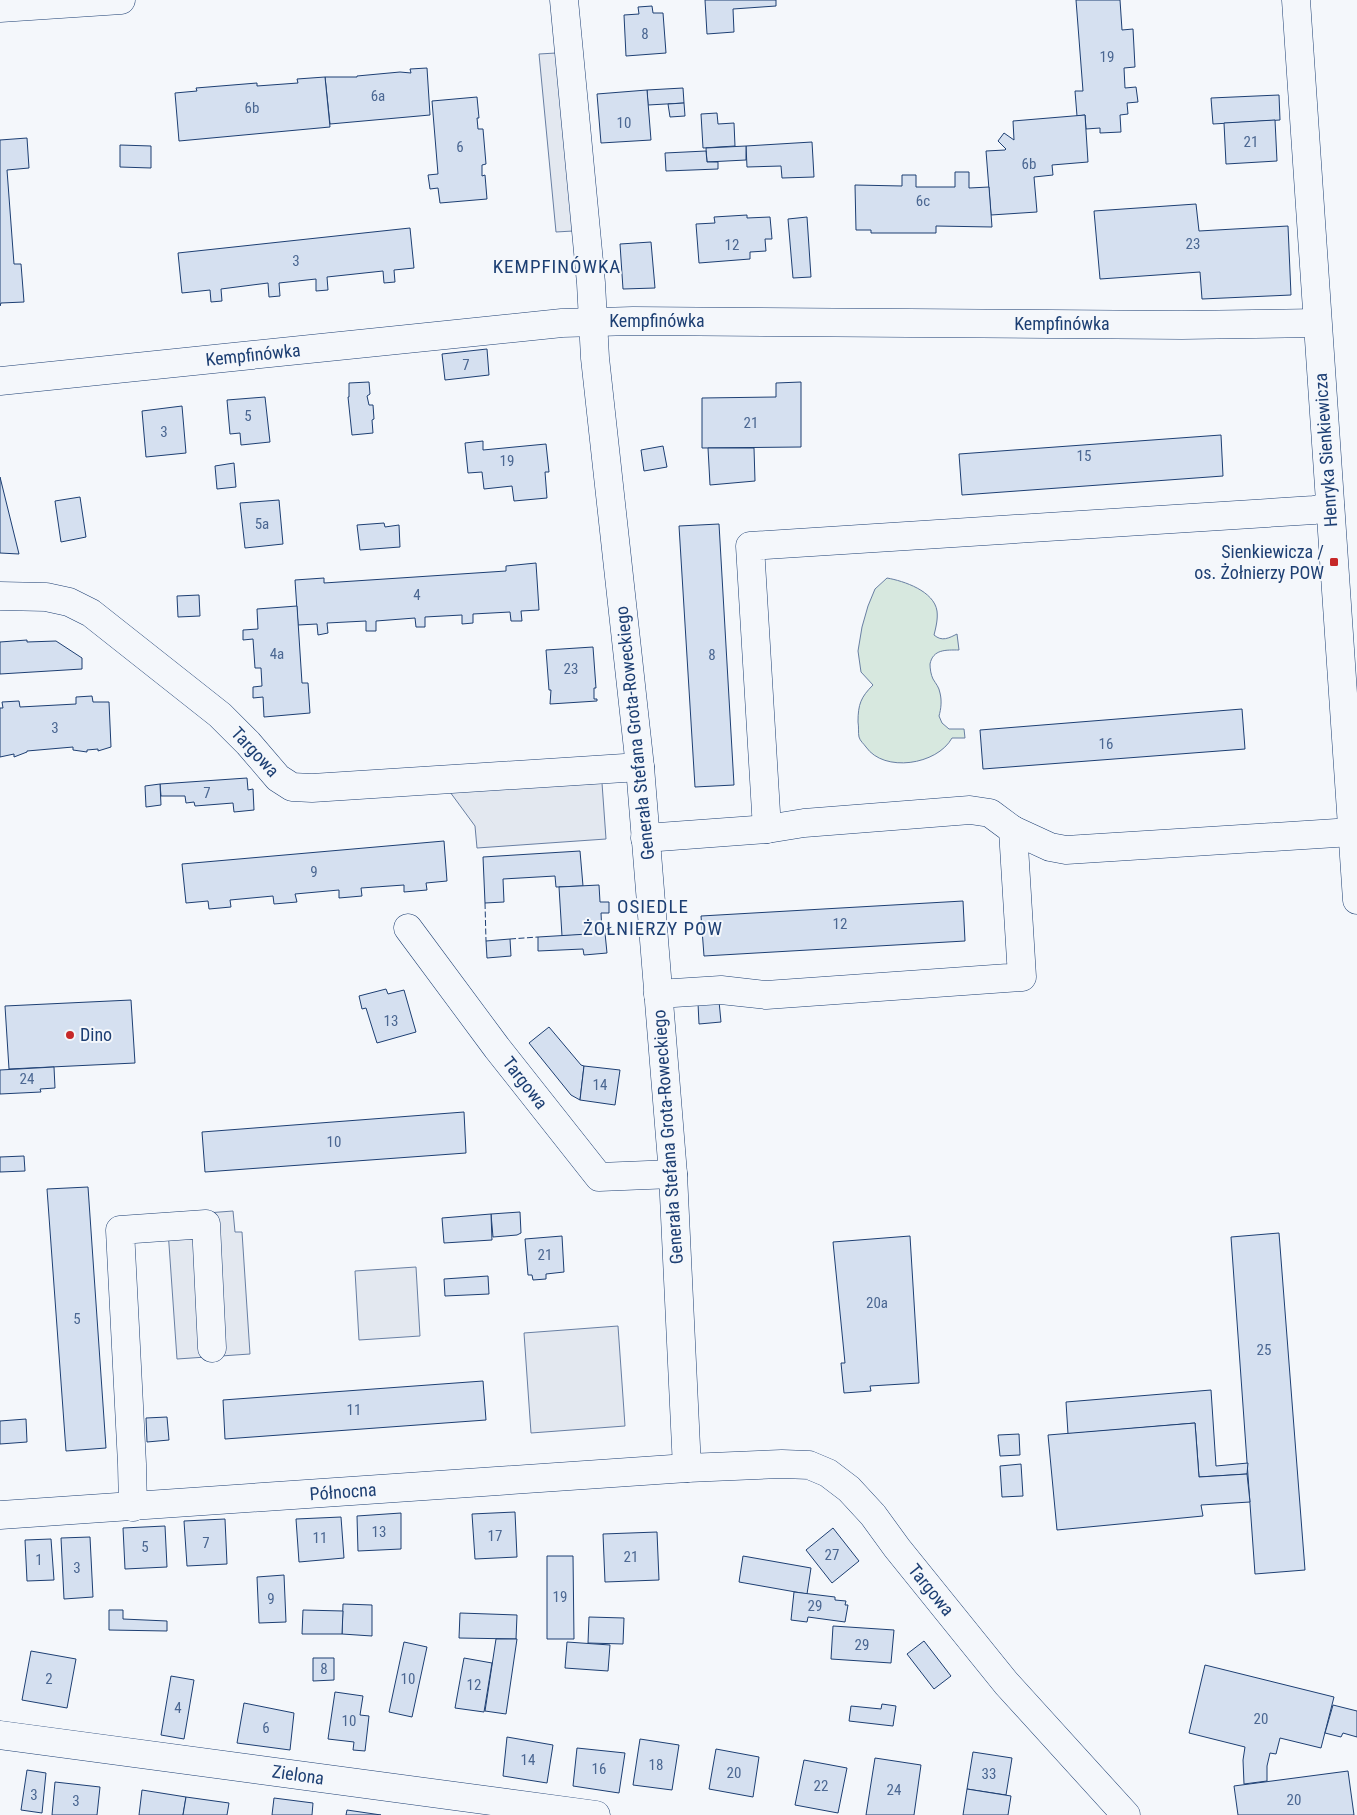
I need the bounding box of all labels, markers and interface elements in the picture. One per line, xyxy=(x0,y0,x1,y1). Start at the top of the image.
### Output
house number: 8 xyxy=(641,25,649,43)
house number: 19 xyxy=(1100,48,1114,66)
house number: 6a xyxy=(371,87,385,105)
house number: 6b xyxy=(245,99,259,117)
house number: 10 xyxy=(617,114,631,132)
house number: 21 xyxy=(1244,133,1258,151)
house number: 6 xyxy=(456,138,464,156)
house number: 6b xyxy=(1022,155,1036,173)
house number: 6c xyxy=(916,192,930,210)
house number: 23 xyxy=(1186,235,1200,253)
house number: 12 xyxy=(725,236,739,254)
house number: 3 xyxy=(292,252,300,270)
district label: KEMPFINÓWKA xyxy=(493,255,621,278)
street label: Kempfinówka xyxy=(609,310,705,331)
street label: Kempfinówka xyxy=(1014,313,1110,334)
street label: Kempfinówka xyxy=(204,339,302,370)
house number: 7 xyxy=(462,356,470,374)
street label: Henryka Sienkiewicza xyxy=(1310,372,1341,528)
house number: 5 xyxy=(244,407,252,425)
house number: 21 xyxy=(744,414,758,432)
house number: 3 xyxy=(160,423,168,441)
house number: 15 xyxy=(1077,447,1091,465)
house number: 19 xyxy=(500,452,514,470)
house number: 5a xyxy=(255,515,269,533)
place label: Sienkiewicza / os. Żołnierzy POW xyxy=(1194,541,1324,583)
marker: Sienkiewicza / os. Żołnierzy POW xyxy=(1328,556,1340,568)
house number: 4 xyxy=(413,586,421,604)
street label: Generała Stefana Grota-Roweckiego xyxy=(611,605,658,861)
house number: 4a xyxy=(270,645,284,663)
house number: 8 xyxy=(708,646,716,664)
house number: 23 xyxy=(564,660,578,678)
house number: 3 xyxy=(51,719,59,737)
street label: Targowa xyxy=(227,722,284,781)
house number: 16 xyxy=(1099,735,1113,753)
house number: 7 xyxy=(203,784,211,802)
house number: 9 xyxy=(310,863,318,881)
district label: OSIEDLE ŻOŁNIERZY POW xyxy=(583,895,723,940)
house number: 12 xyxy=(833,915,847,933)
street label: Generała Stefana Grota-Roweckiego xyxy=(648,1009,687,1265)
house number: 13 xyxy=(384,1012,398,1030)
place label: Dino xyxy=(80,1024,112,1045)
marker: Dino xyxy=(64,1029,76,1041)
street label: Targowa xyxy=(498,1052,552,1113)
house number: 24 xyxy=(20,1070,34,1088)
house number: 14 xyxy=(593,1076,607,1094)
house number: 10 xyxy=(327,1133,341,1151)
house number: 21 xyxy=(538,1246,552,1264)
house number: 20a xyxy=(866,1294,888,1312)
house number: 5 xyxy=(73,1310,81,1328)
house number: 25 xyxy=(1257,1341,1271,1359)
house number: 11 xyxy=(347,1401,361,1419)
street label: Północna xyxy=(309,1479,377,1504)
house number: 13 xyxy=(372,1523,386,1541)
house number: 17 xyxy=(488,1527,502,1545)
house number: 11 xyxy=(313,1529,327,1547)
house number: 7 xyxy=(202,1534,210,1552)
house number: 5 xyxy=(141,1538,149,1556)
house number: 27 xyxy=(825,1546,839,1564)
house number: 21 xyxy=(624,1548,638,1566)
house number: 1 xyxy=(35,1551,43,1569)
house number: 3 xyxy=(73,1559,81,1577)
street label: Targowa xyxy=(904,1560,959,1620)
house number: 19 xyxy=(553,1588,567,1606)
house number: 9 xyxy=(267,1590,275,1608)
house number: 29 xyxy=(808,1597,822,1615)
house number: 29 xyxy=(855,1636,869,1654)
house number: 8 xyxy=(320,1660,328,1678)
house number: 2 xyxy=(45,1670,53,1688)
house number: 10 xyxy=(401,1670,415,1688)
house number: 12 xyxy=(467,1676,481,1694)
house number: 4 xyxy=(174,1699,182,1717)
house number: 20 xyxy=(1254,1710,1268,1728)
house number: 10 xyxy=(342,1712,356,1730)
house number: 6 xyxy=(262,1719,270,1737)
house number: 14 xyxy=(521,1751,535,1769)
house number: 18 xyxy=(649,1756,663,1774)
street label: Zielona xyxy=(271,1760,326,1789)
house number: 16 xyxy=(592,1760,606,1778)
house number: 20 xyxy=(727,1764,741,1782)
house number: 33 xyxy=(982,1765,996,1783)
house number: 22 xyxy=(814,1777,828,1795)
house number: 24 xyxy=(887,1781,901,1799)
house number: 3 xyxy=(30,1786,38,1804)
house number: 20 xyxy=(1287,1791,1301,1809)
house number: 3 xyxy=(72,1792,80,1810)

